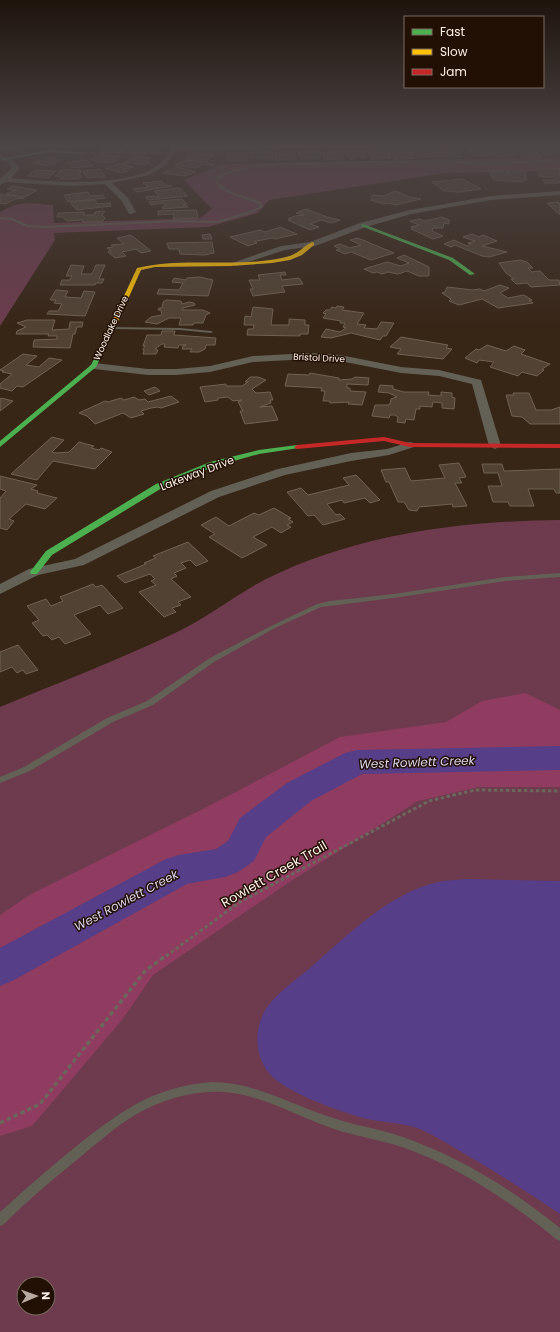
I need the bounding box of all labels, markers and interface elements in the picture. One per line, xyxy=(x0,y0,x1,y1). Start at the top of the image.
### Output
legend xyxy=(404,16,544,88)
text: Fast xyxy=(440,23,465,40)
text: Slow xyxy=(440,43,468,60)
text: Jam xyxy=(440,63,467,80)
street label: Woodlake Drive xyxy=(91,293,131,362)
street label: Bristol Drive xyxy=(293,351,346,365)
street label: Lakeway Drive xyxy=(158,452,236,494)
water label: West Rowlett Creek xyxy=(359,751,476,773)
street label: Rowlett Creek Trail xyxy=(218,836,330,912)
water label: West Rowlett Creek xyxy=(71,865,182,935)
north arrow xyxy=(16,1276,56,1316)
text: N xyxy=(38,1291,54,1300)

